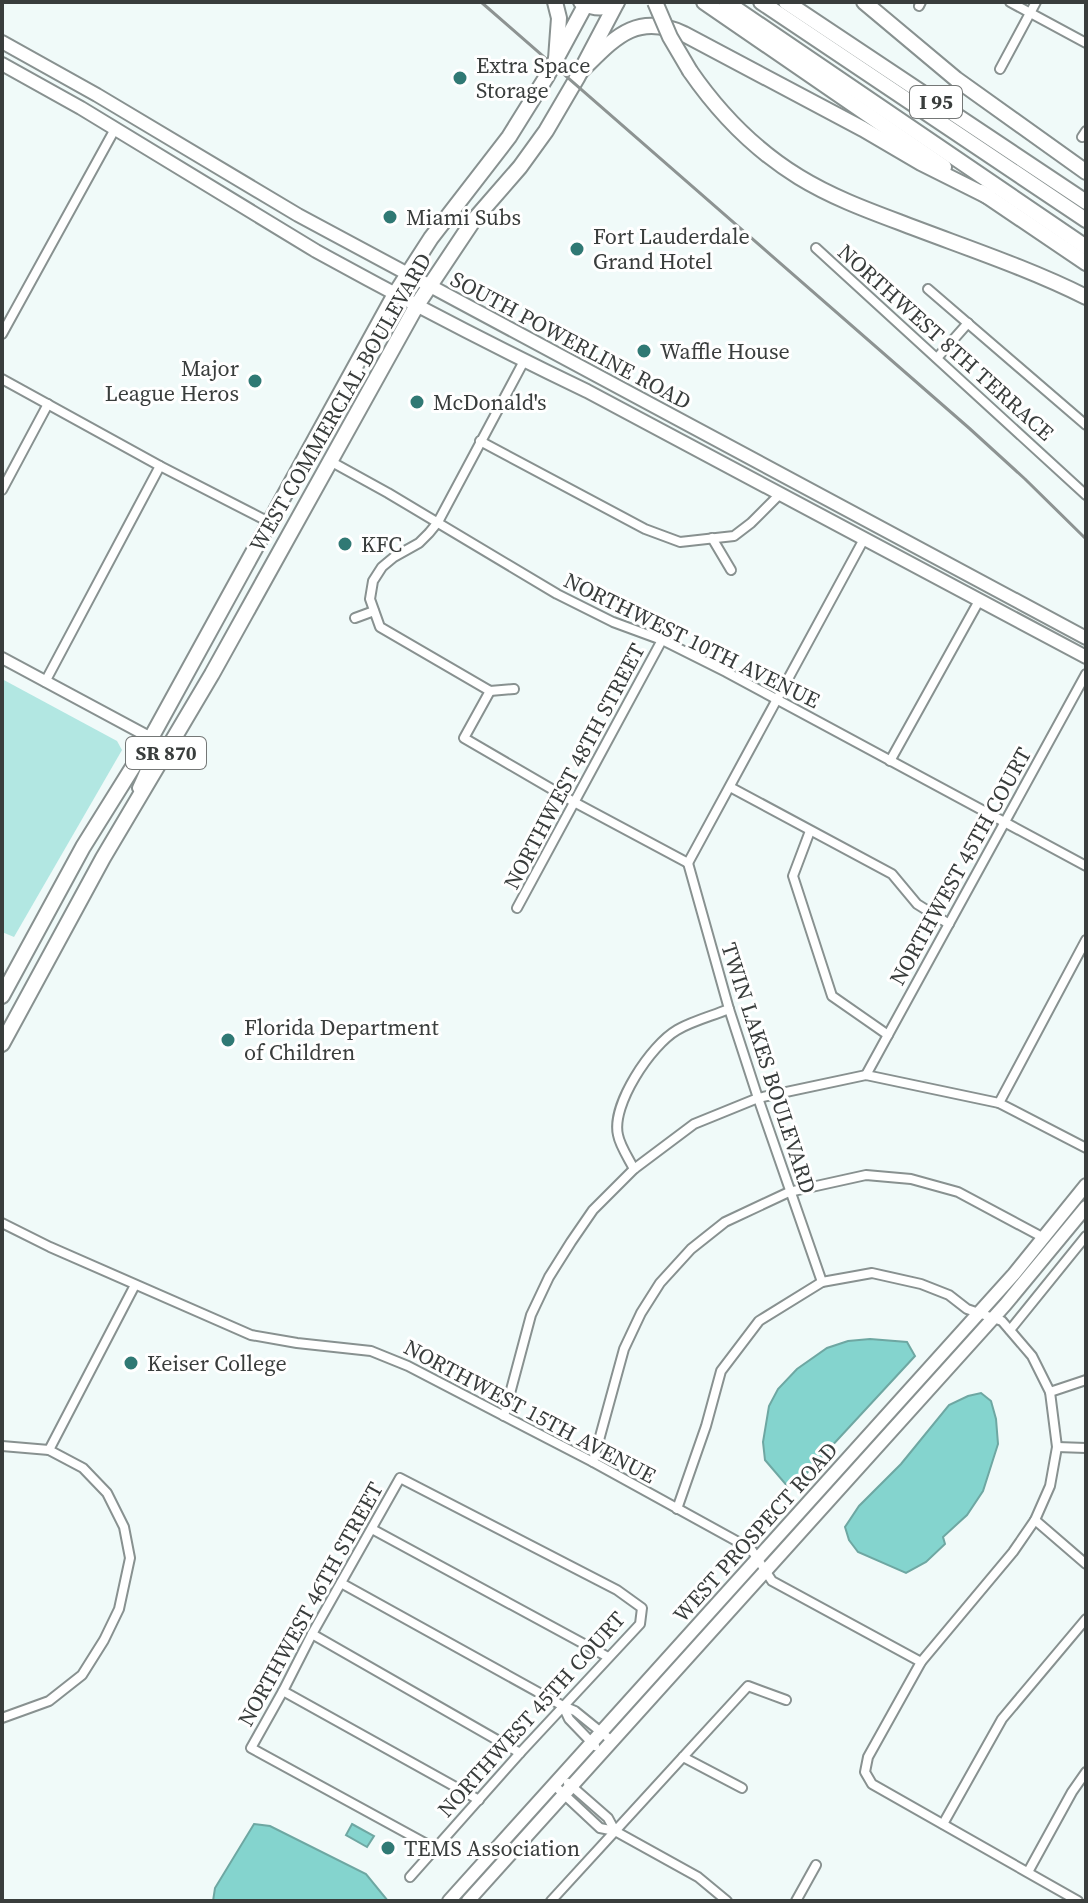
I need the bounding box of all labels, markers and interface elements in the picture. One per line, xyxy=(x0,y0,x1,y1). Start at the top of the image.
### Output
place label: Extra Space Storage xyxy=(476,50,590,105)
marker: Extra Space Storage xyxy=(451,69,469,87)
road number: I 95 xyxy=(910,86,962,118)
place label: Miami Subs xyxy=(406,202,521,232)
marker: Miami Subs xyxy=(381,208,399,226)
place label: Fort Lauderdale Grand Hotel xyxy=(593,221,750,276)
street label: NORTHWEST 8TH TERRACE xyxy=(832,237,1060,447)
marker: Fort Lauderdale Grand Hotel xyxy=(568,240,586,258)
street label: WEST COMMERCIAL BOULEVARD xyxy=(242,247,438,557)
street label: SOUTH POWERLINE ROAD xyxy=(446,264,696,416)
place label: Waffle House xyxy=(660,336,790,366)
marker: Waffle House xyxy=(635,342,653,360)
place label: Major League Heros xyxy=(105,353,240,408)
marker: Major League Heros xyxy=(246,372,264,390)
place label: McDonald's xyxy=(433,387,547,417)
marker: McDonald's xyxy=(408,393,426,411)
place label: KFC xyxy=(361,529,402,559)
marker: KFC xyxy=(336,535,354,553)
street label: NORTHWEST 10TH AVENUE xyxy=(559,565,825,715)
street label: NORTHWEST 48TH STREET xyxy=(496,638,652,894)
road number: SR 870 xyxy=(126,737,206,769)
street label: NORTHWEST 45TH COURT xyxy=(882,742,1038,990)
street label: TWIN LAKES BOULEVARD xyxy=(714,939,824,1197)
place label: Florida Department of Children xyxy=(244,1012,439,1067)
marker: Florida Department of Children xyxy=(219,1031,237,1049)
street label: NORTHWEST 15TH AVENUE xyxy=(399,1332,661,1490)
place label: Keiser College xyxy=(147,1348,287,1378)
marker: Keiser College xyxy=(122,1354,140,1372)
street label: WEST PROSPECT ROAD xyxy=(666,1435,844,1629)
street label: NORTHWEST 46TH STREET xyxy=(230,1477,390,1731)
street label: NORTHWEST 45TH COURT xyxy=(430,1604,632,1824)
place label: TEMS Association xyxy=(404,1833,580,1863)
marker: TEMS Association xyxy=(379,1839,397,1857)

